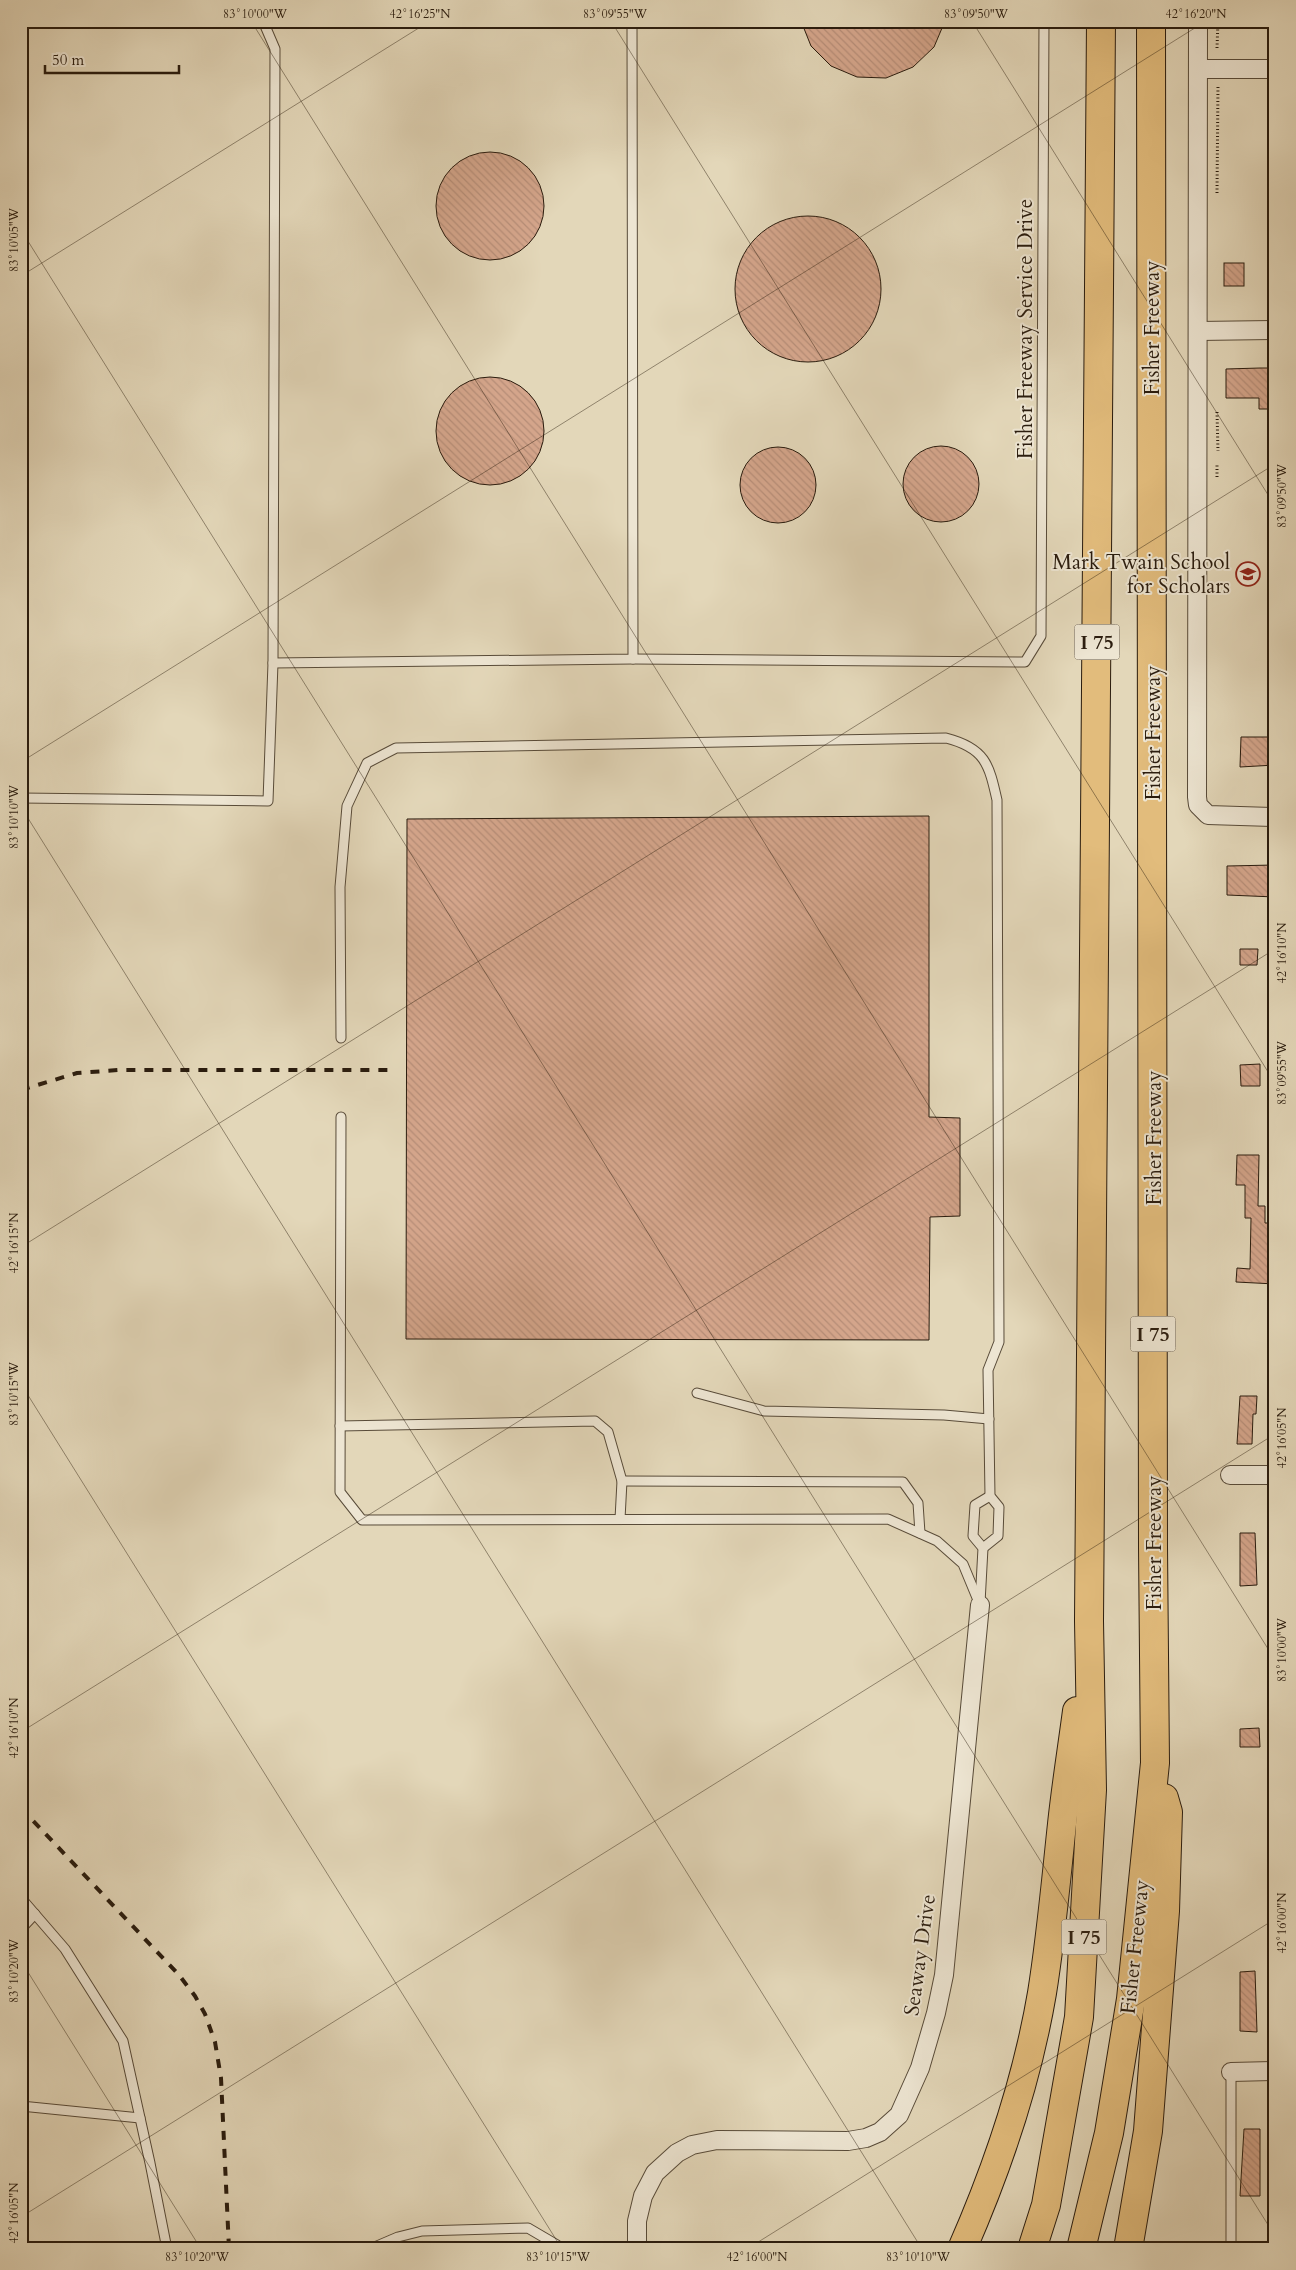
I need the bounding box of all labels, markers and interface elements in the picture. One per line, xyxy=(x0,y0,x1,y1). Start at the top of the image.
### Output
text: 83°10'00"W xyxy=(223,6,288,22)
text: 42°16'25"N xyxy=(390,6,451,22)
text: 83°09'55"W xyxy=(583,6,648,22)
text: 83°09'50"W xyxy=(944,6,1009,22)
text: 42°16'20"N xyxy=(1166,6,1227,22)
scale bar xyxy=(45,42,179,74)
text: 50 m xyxy=(52,50,84,70)
street label: Fisher Freeway Service Drive xyxy=(1011,199,1040,459)
text: 83°10'05"W xyxy=(6,207,22,272)
street label: Fisher Freeway xyxy=(1138,261,1167,395)
text: 83°09'50"W xyxy=(1274,463,1290,528)
place label: Mark Twain School for Scholars xyxy=(1052,548,1230,601)
school or university icon: Mark Twain School for Scholars xyxy=(1235,561,1261,587)
road number: I 75 xyxy=(1074,624,1120,660)
street label: Fisher Freeway xyxy=(1139,666,1168,800)
text: 83°10'10"W xyxy=(6,784,22,849)
text: 42°16'10"N xyxy=(1274,922,1290,983)
text: 83°09'55"W xyxy=(1274,1040,1290,1105)
street label: Fisher Freeway xyxy=(1140,1071,1169,1205)
text: 42°16'15"N xyxy=(6,1212,22,1273)
road number: I 75 xyxy=(1130,1316,1176,1352)
text: 83°10'15"W xyxy=(6,1361,22,1426)
text: 42°16'05"N xyxy=(1274,1407,1290,1468)
street label: Fisher Freeway xyxy=(1140,1476,1169,1610)
text: 83°10'00"W xyxy=(1274,1617,1290,1682)
text: 42°16'10"N xyxy=(6,1697,22,1758)
street label: Fisher Freeway xyxy=(1114,1878,1156,2016)
street label: Seaway Drive xyxy=(897,1892,943,2018)
text: 42°16'00"N xyxy=(1274,1892,1290,1953)
road number: I 75 xyxy=(1062,1920,1106,1954)
text: 83°10'20"W xyxy=(6,1938,22,2003)
text: 42°16'05"N xyxy=(6,2182,22,2243)
text: 83°10'20"W xyxy=(165,2249,230,2265)
text: 83°10'15"W xyxy=(526,2249,591,2265)
text: 42°16'00"N xyxy=(727,2249,788,2265)
text: 83°10'10"W xyxy=(886,2249,951,2265)

